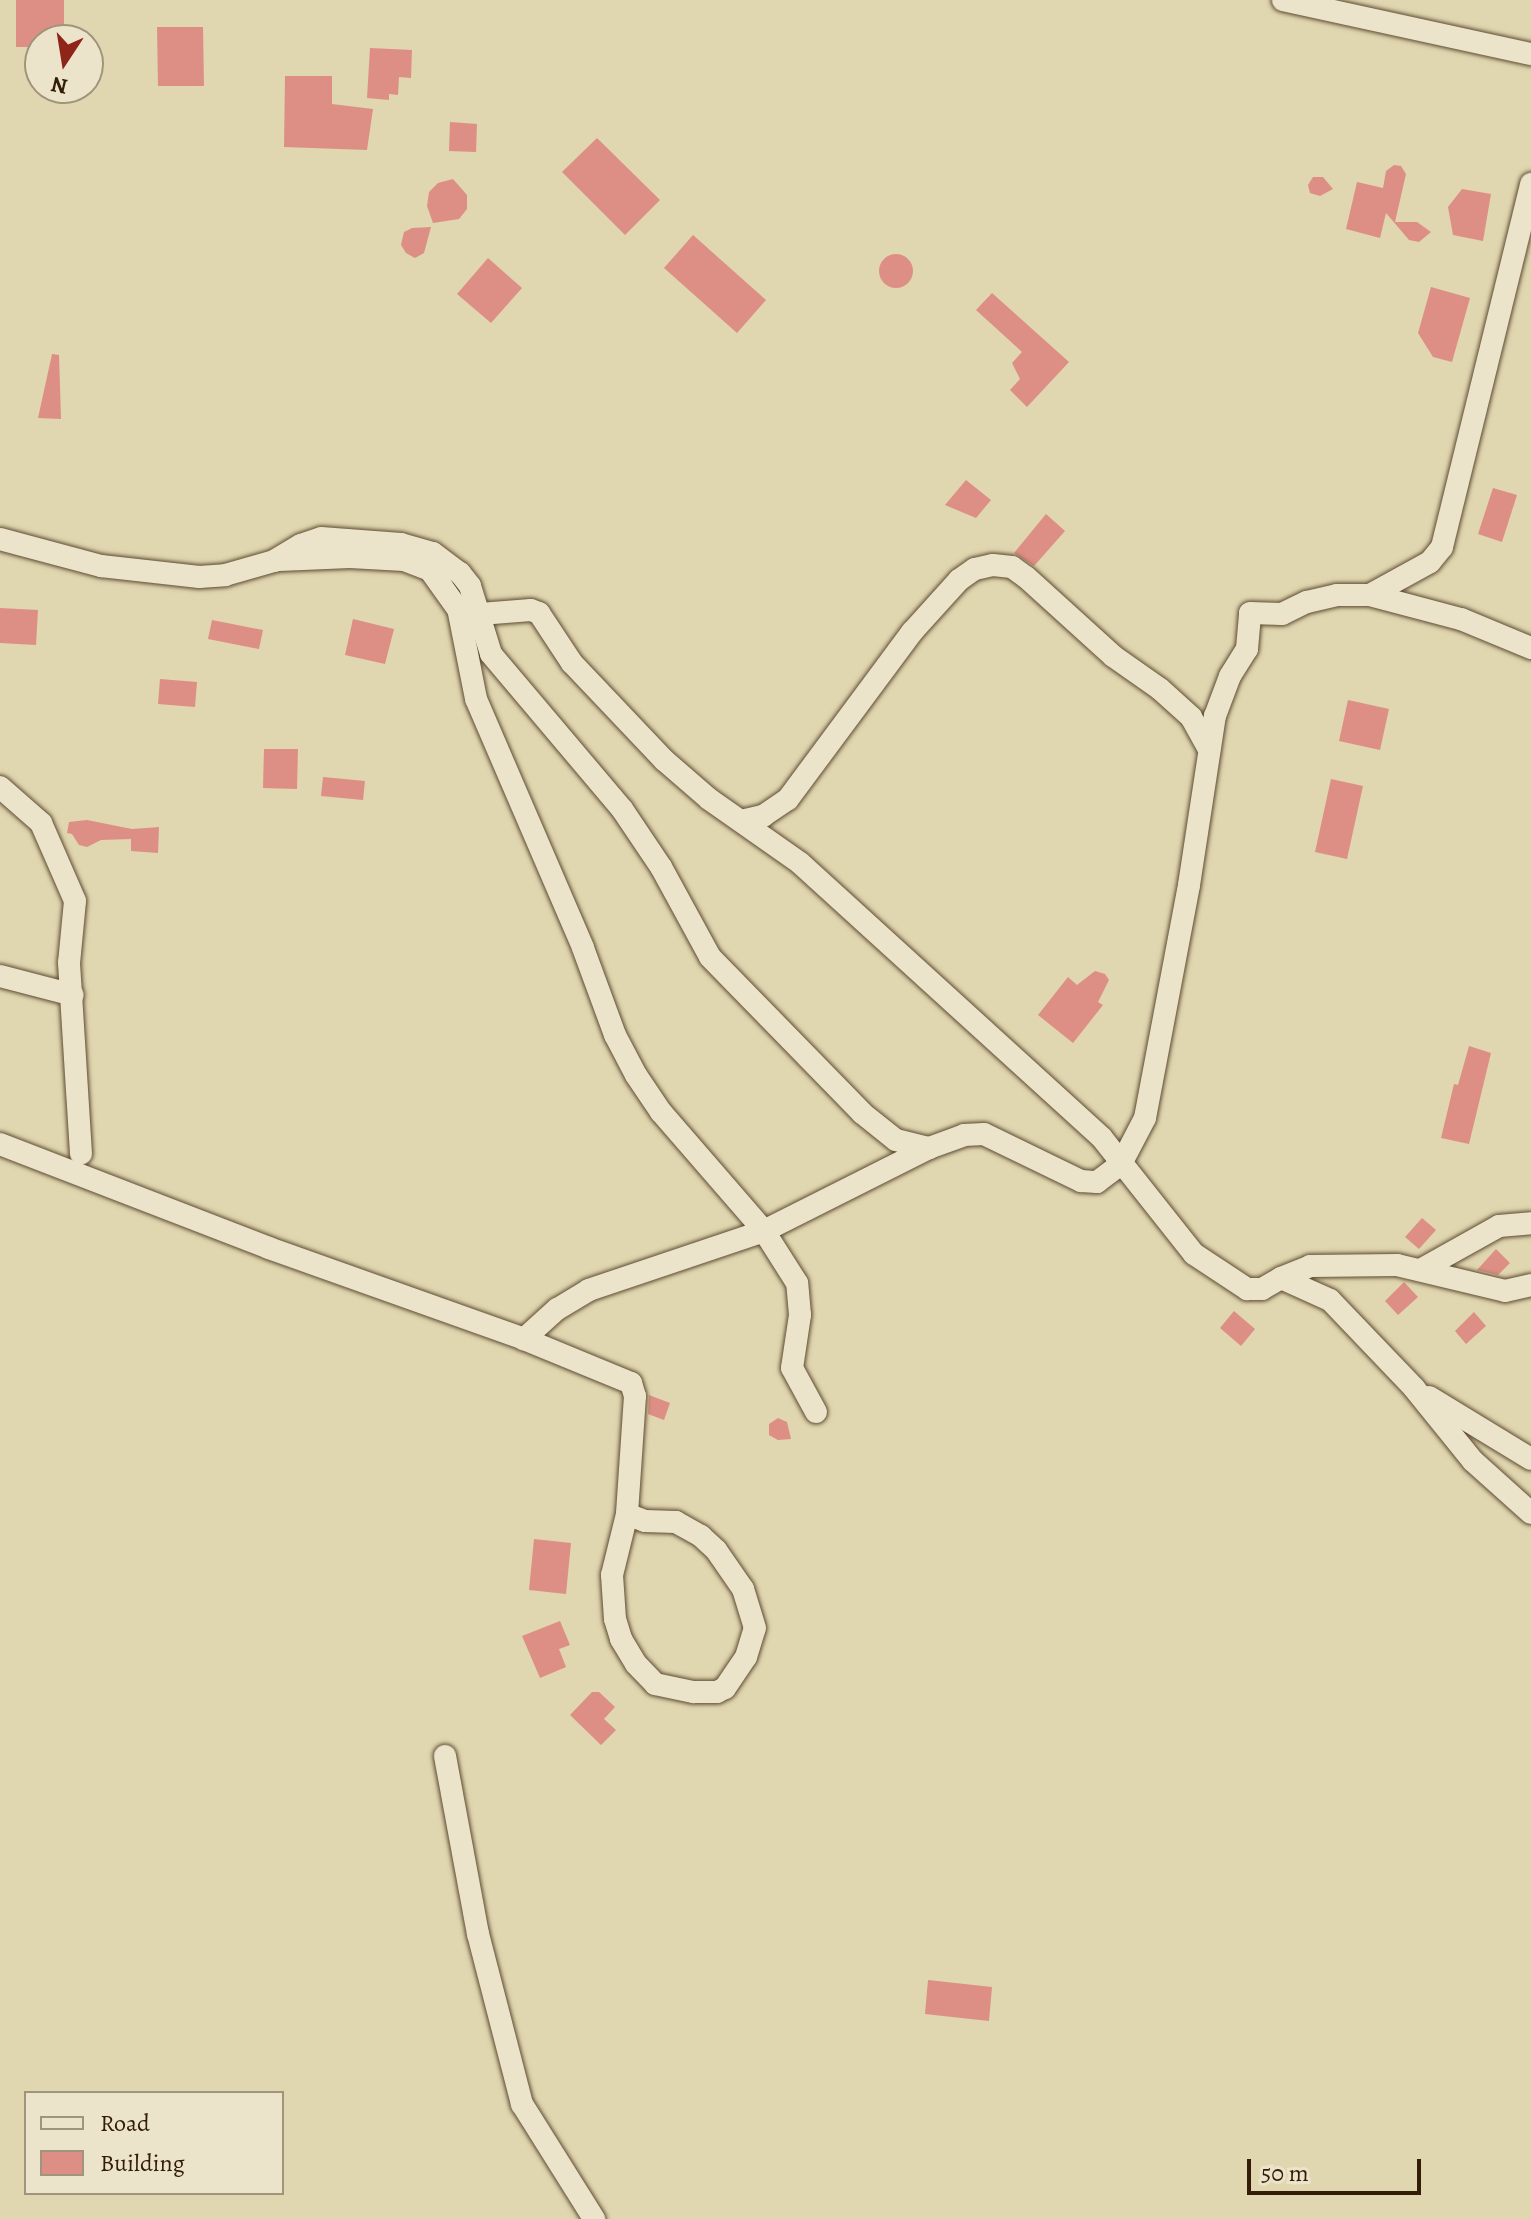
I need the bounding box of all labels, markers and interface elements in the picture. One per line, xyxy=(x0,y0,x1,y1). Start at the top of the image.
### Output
north arrow xyxy=(24,24,104,104)
text: N xyxy=(48,69,70,102)
legend xyxy=(24,2091,284,2195)
text: Road xyxy=(100,2107,150,2139)
scale bar xyxy=(1251,2143,1425,2193)
text: Building xyxy=(100,2147,185,2179)
text: 50 m xyxy=(1261,2157,1309,2189)

